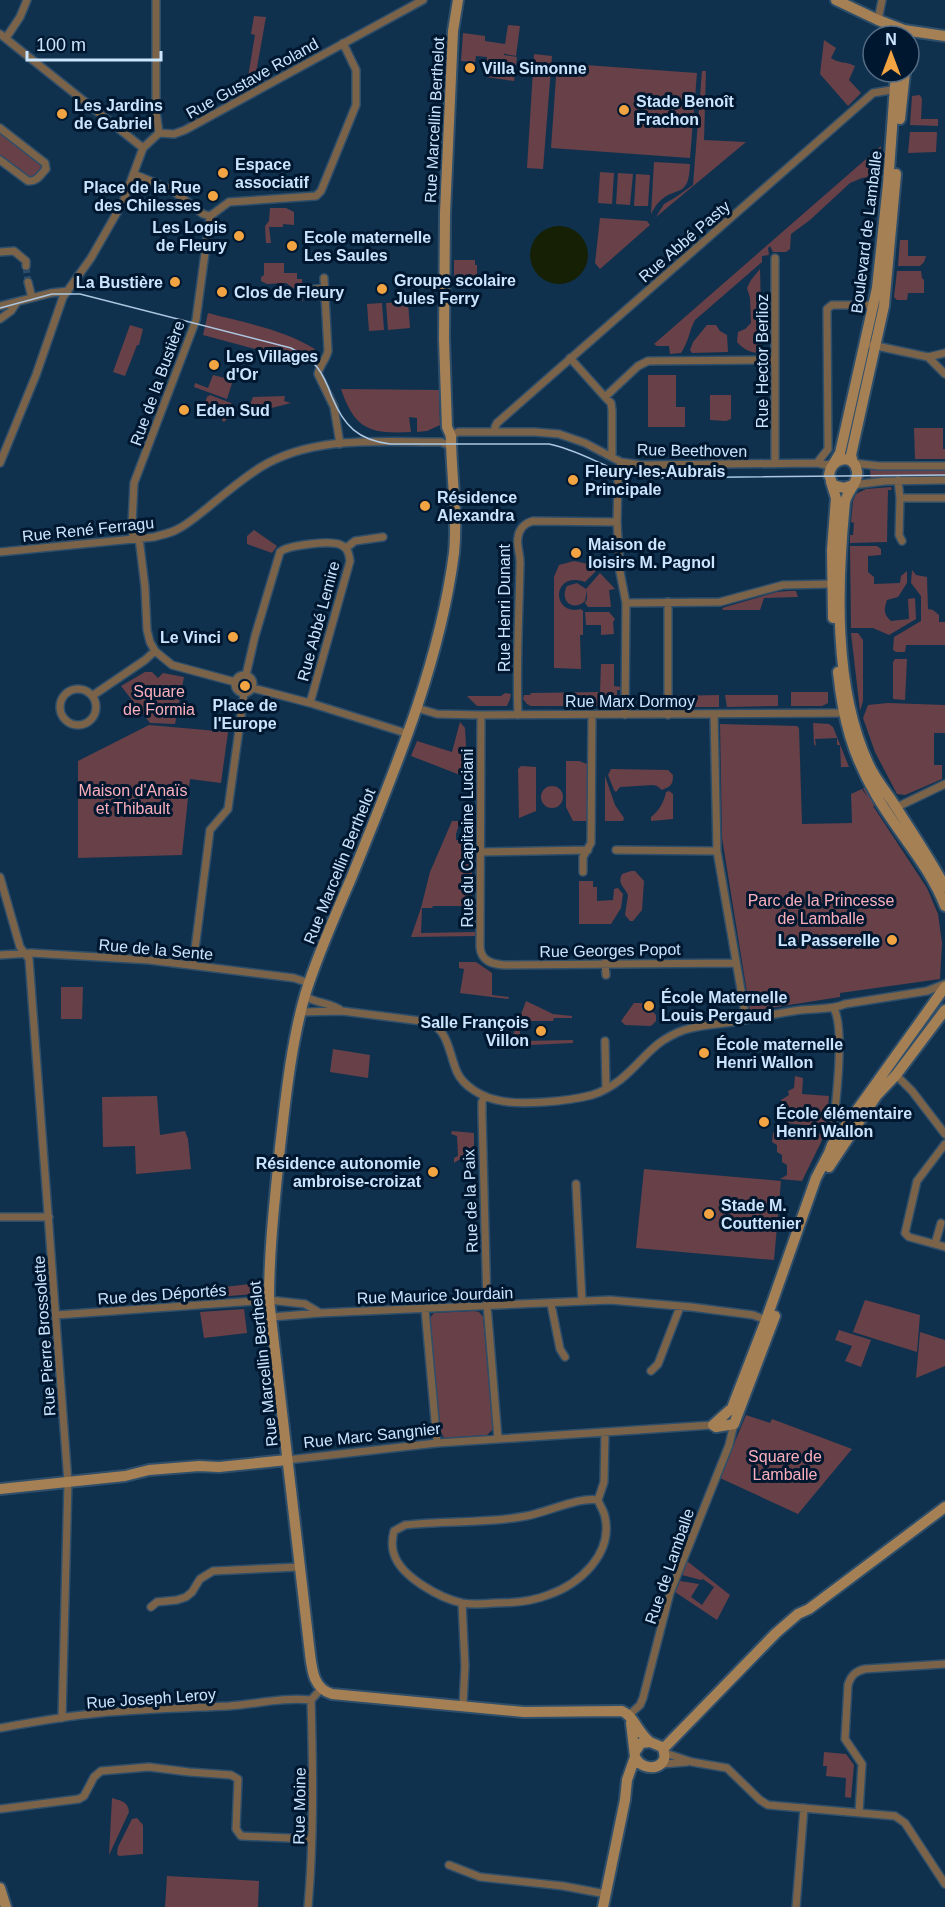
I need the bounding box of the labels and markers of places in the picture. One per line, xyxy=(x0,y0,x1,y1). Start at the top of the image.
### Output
place label: Villa Simonne xyxy=(482,60,587,77)
marker: Villa Simonne xyxy=(463,61,477,75)
place label: Stade Benoît Frachon xyxy=(636,93,734,128)
place label: Les Jardins de Gabriel xyxy=(74,97,163,132)
marker: Stade Benoît Frachon xyxy=(617,103,631,117)
marker: Les Jardins de Gabriel xyxy=(55,107,69,121)
place label: Espace associatif xyxy=(235,156,309,191)
marker: Espace associatif xyxy=(216,166,230,180)
place label: Place de la Rue des Chilesses xyxy=(84,179,201,214)
marker: Place de la Rue des Chilesses xyxy=(206,189,220,203)
place label: Les Logis de Fleury xyxy=(152,219,227,254)
marker: Les Logis de Fleury xyxy=(232,229,246,243)
place label: Ecole maternelle Les Saules xyxy=(304,229,431,264)
marker: Ecole maternelle Les Saules xyxy=(285,239,299,253)
place label: Groupe scolaire Jules Ferry xyxy=(394,272,516,307)
place label: La Bustière xyxy=(76,274,163,291)
marker: La Bustière xyxy=(168,275,182,289)
marker: Groupe scolaire Jules Ferry xyxy=(375,282,389,296)
place label: Clos de Fleury xyxy=(234,284,344,301)
marker: Clos de Fleury xyxy=(215,285,229,299)
place label: Les Villages d'Or xyxy=(226,348,318,383)
marker: Les Villages d'Or xyxy=(207,358,221,372)
place label: Eden Sud xyxy=(196,402,270,419)
marker: Eden Sud xyxy=(177,403,191,417)
place label: Fleury-les-Aubrais Principale xyxy=(585,463,726,498)
marker: Fleury-les-Aubrais Principale xyxy=(566,473,580,487)
place label: Résidence Alexandra xyxy=(437,489,517,524)
marker: Résidence Alexandra xyxy=(418,499,432,513)
place label: Maison de loisirs M. Pagnol xyxy=(588,536,715,571)
marker: Maison de loisirs M. Pagnol xyxy=(569,546,583,560)
place label: Le Vinci xyxy=(160,629,221,646)
marker: Le Vinci xyxy=(226,630,240,644)
marker: Place de l'Europe xyxy=(238,679,252,693)
place label: Place de l'Europe xyxy=(213,697,278,732)
place label: La Passerelle xyxy=(778,932,880,949)
marker: La Passerelle xyxy=(885,933,899,947)
place label: École Maternelle Louis Pergaud xyxy=(661,988,787,1024)
marker: École Maternelle Louis Pergaud xyxy=(642,999,656,1013)
place label: Salle François Villon xyxy=(421,1014,529,1049)
marker: Salle François Villon xyxy=(534,1024,548,1038)
place label: École maternelle Henri Wallon xyxy=(716,1035,843,1071)
marker: École maternelle Henri Wallon xyxy=(697,1046,711,1060)
place label: École élémentaire Henri Wallon xyxy=(776,1104,912,1140)
marker: École élémentaire Henri Wallon xyxy=(757,1115,771,1129)
place label: Résidence autonomie ambroise-croizat xyxy=(256,1155,422,1190)
marker: Résidence autonomie ambroise-croizat xyxy=(426,1165,440,1179)
place label: Stade M. Couttenier xyxy=(721,1197,801,1232)
marker: Stade M. Couttenier xyxy=(702,1207,716,1221)

